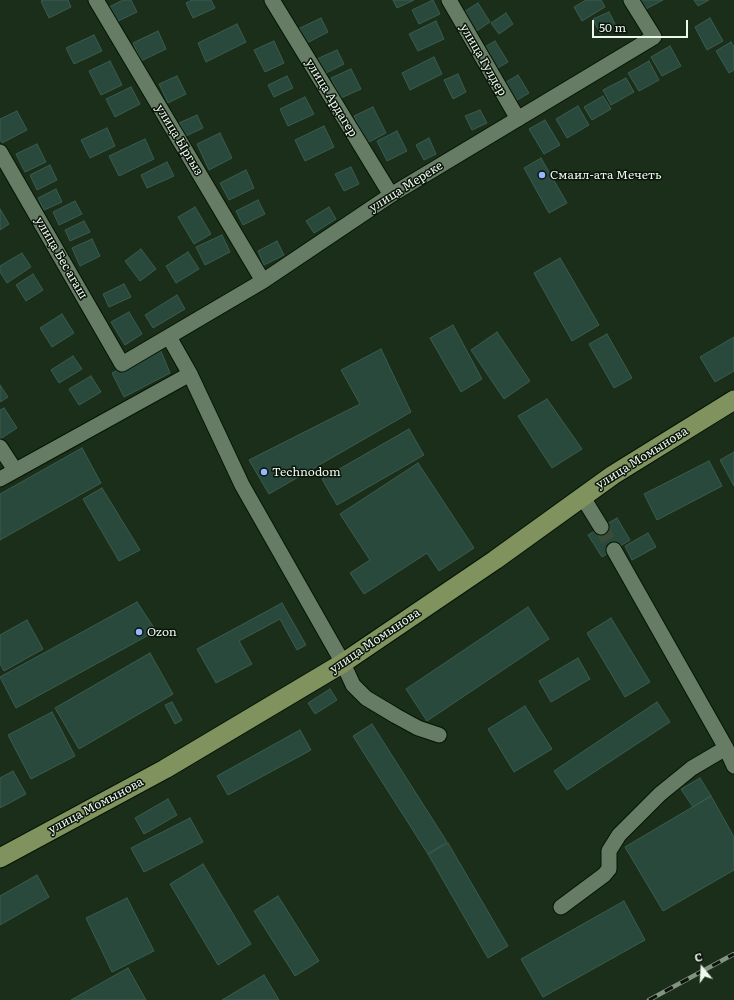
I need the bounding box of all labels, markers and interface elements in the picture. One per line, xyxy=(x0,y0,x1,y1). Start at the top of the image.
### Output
scale bar xyxy=(594,12,690,38)
text: 50 m xyxy=(599,18,626,36)
street label: улица Гулдер xyxy=(457,21,509,99)
street label: улица Ардагер xyxy=(302,56,360,140)
street label: улица Ыргыз xyxy=(152,102,206,178)
street label: улица Мереке xyxy=(366,159,446,215)
place label: Смаил-ата Мечеть xyxy=(550,168,662,182)
marker: Смаил-ата Мечеть xyxy=(537,170,547,180)
street label: улица Бес агаш xyxy=(32,214,90,302)
street label: улица Момынова xyxy=(593,424,691,492)
place label: Technodom xyxy=(272,465,341,479)
marker: Technodom xyxy=(259,467,269,477)
street label: улица Момынова xyxy=(327,605,423,677)
place label: Ozon xyxy=(147,625,177,639)
marker: Ozon xyxy=(134,627,144,637)
street label: улица Момынова xyxy=(46,775,146,837)
north arrow xyxy=(682,948,722,988)
text: С xyxy=(692,948,704,965)

